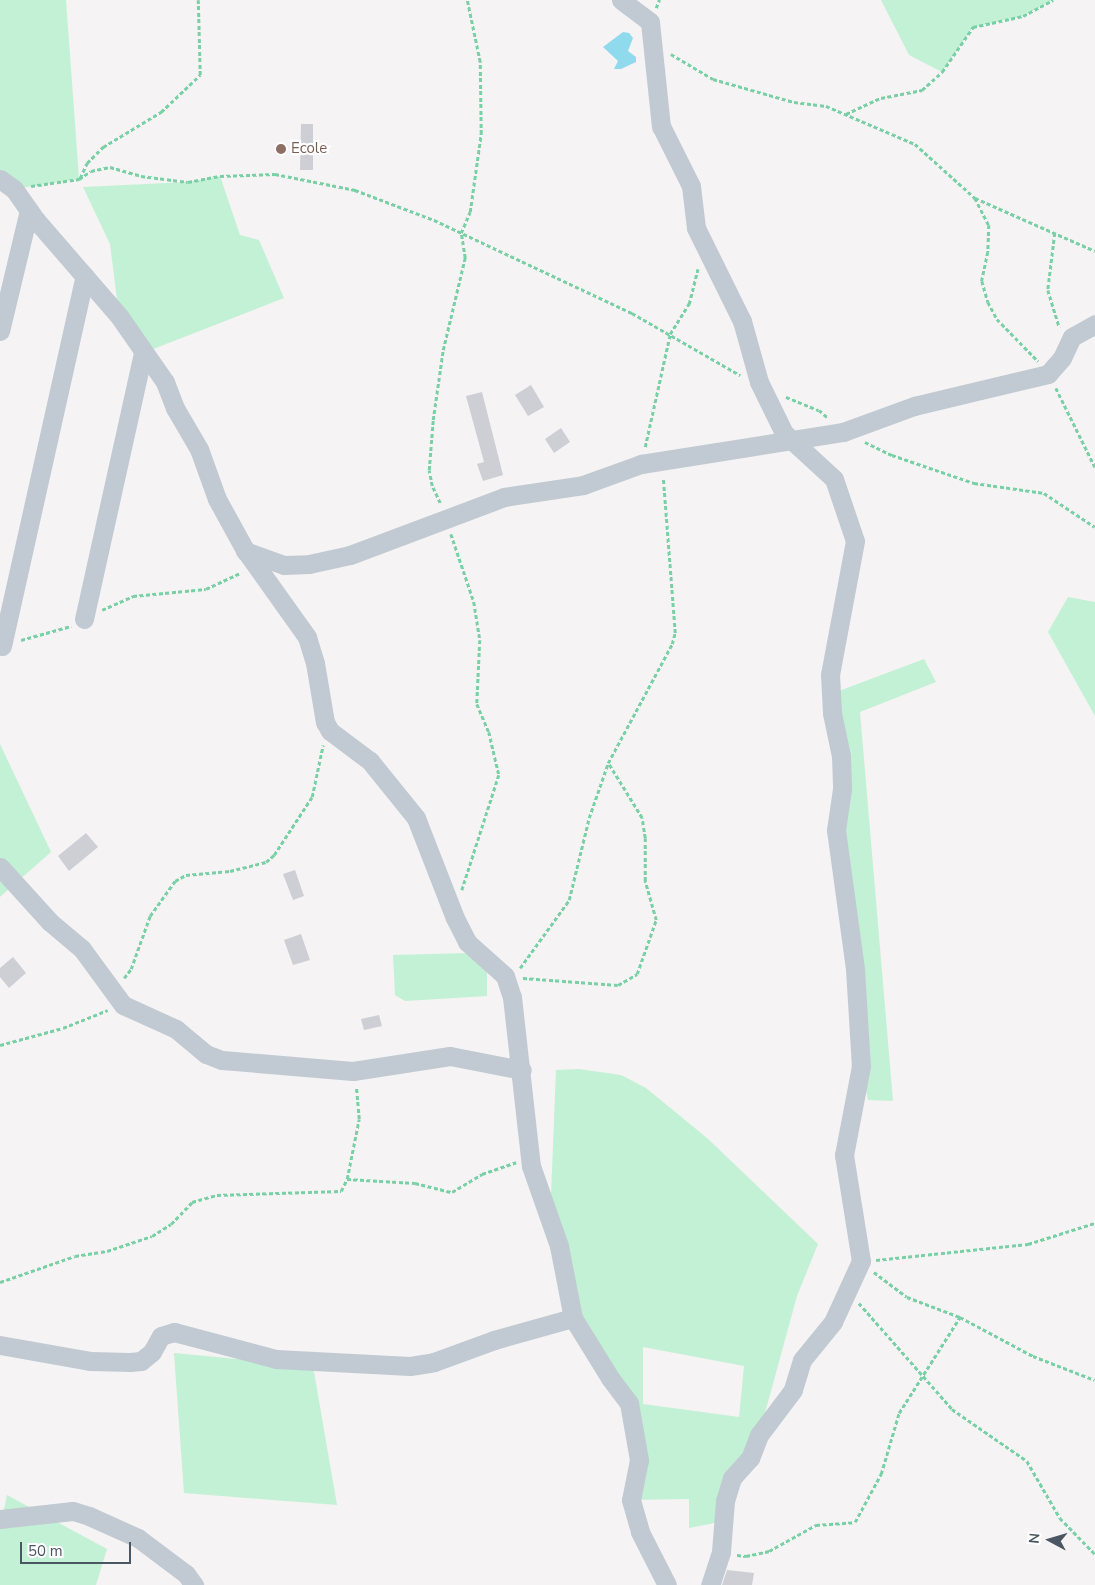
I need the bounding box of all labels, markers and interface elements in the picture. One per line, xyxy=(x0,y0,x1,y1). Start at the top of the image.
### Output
place label: Ecole xyxy=(291,140,327,158)
marker: Ecole xyxy=(275,143,287,155)
north arrow xyxy=(1025,1515,1075,1565)
scale bar xyxy=(22,1532,134,1564)
text: N xyxy=(1025,1532,1045,1545)
text: 50 m xyxy=(28,1541,63,1561)

